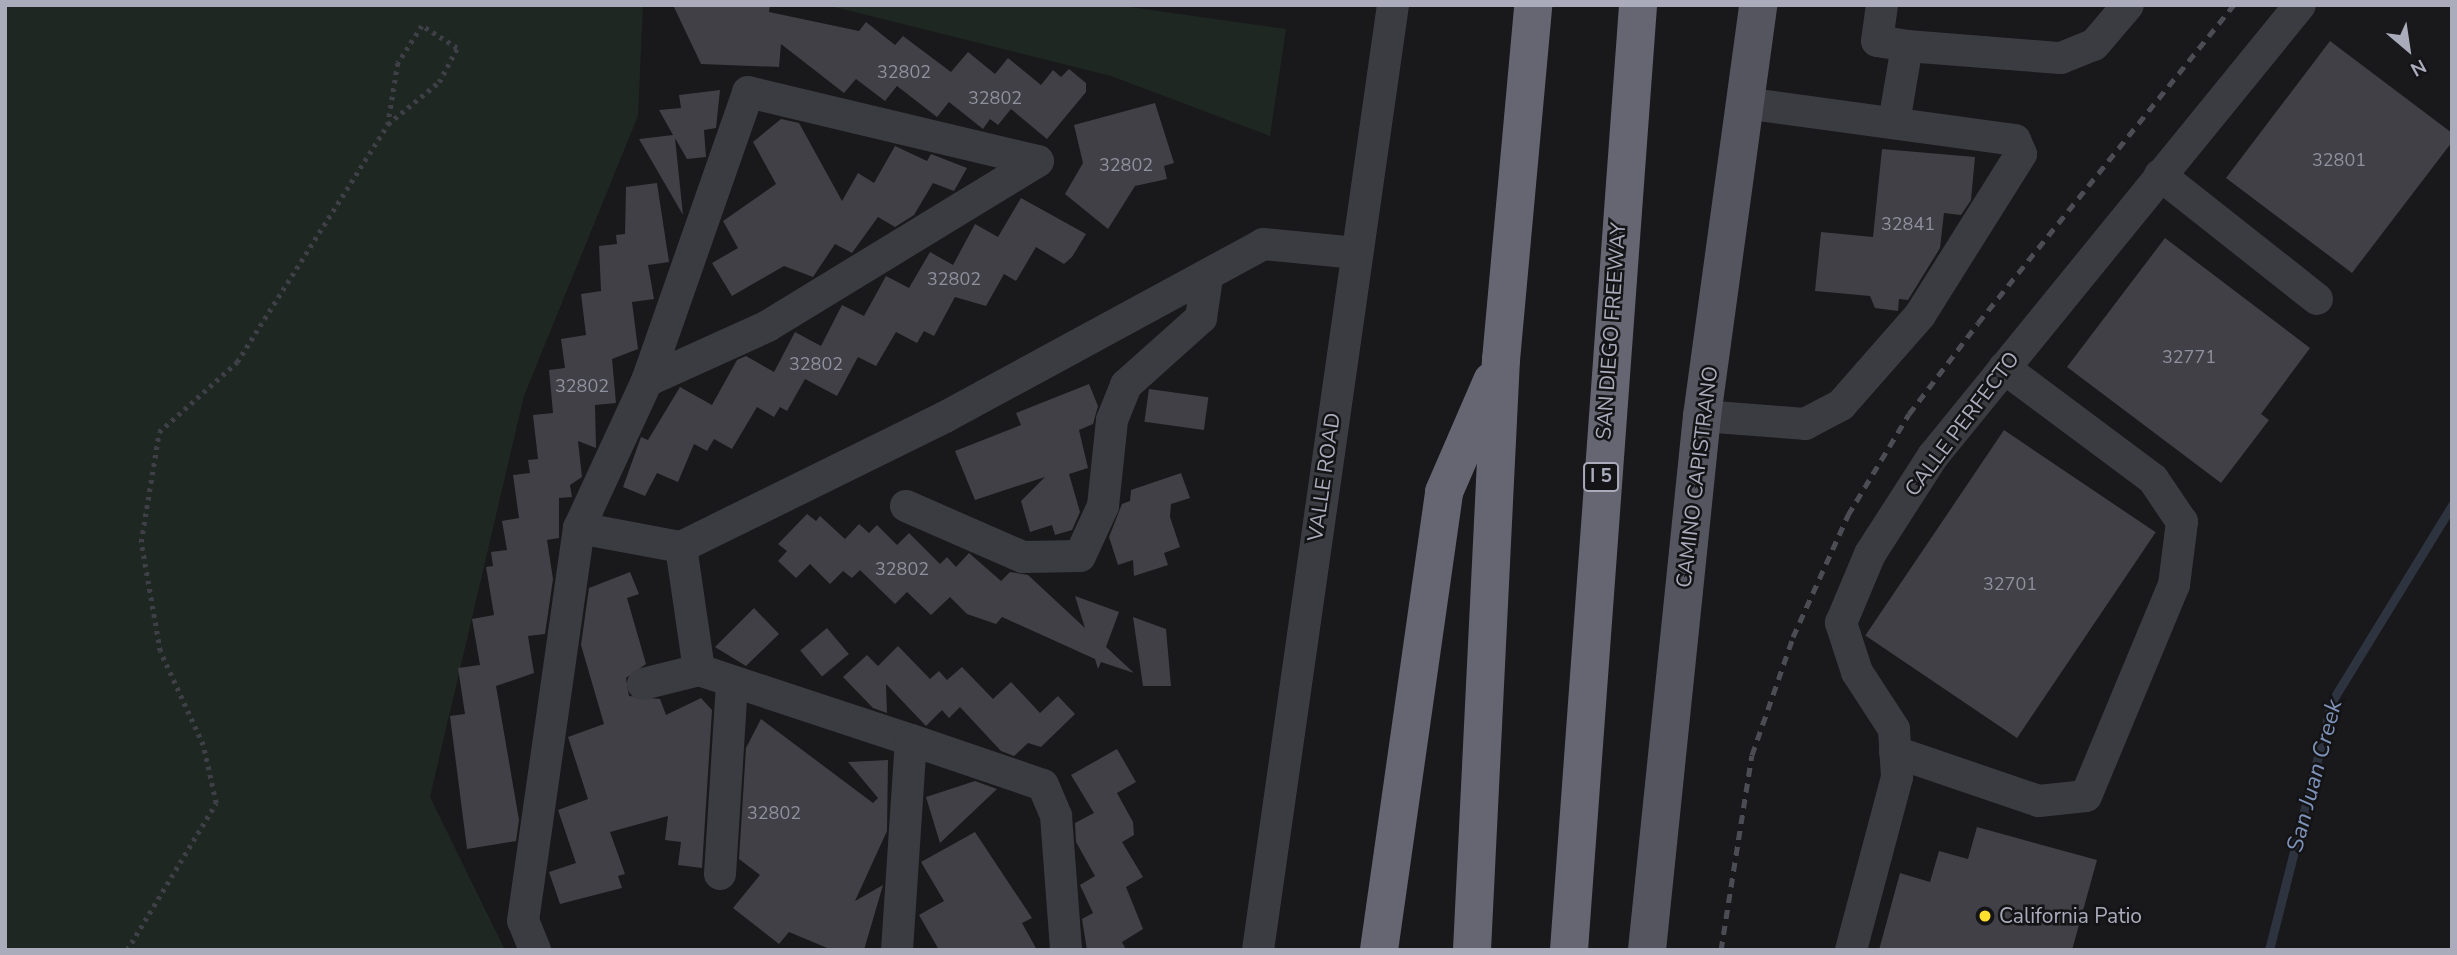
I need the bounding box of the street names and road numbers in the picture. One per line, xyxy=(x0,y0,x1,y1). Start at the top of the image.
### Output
street label: SAN DIEGO FREEWAY xyxy=(1591,222,1631,440)
street label: CALLE PERFECTO xyxy=(1899,347,2025,501)
street label: CAMINO CAPISTRANO xyxy=(1671,365,1723,589)
street label: VALLE ROAD xyxy=(1302,411,1346,543)
road number: I 5 xyxy=(1582,462,1620,492)

